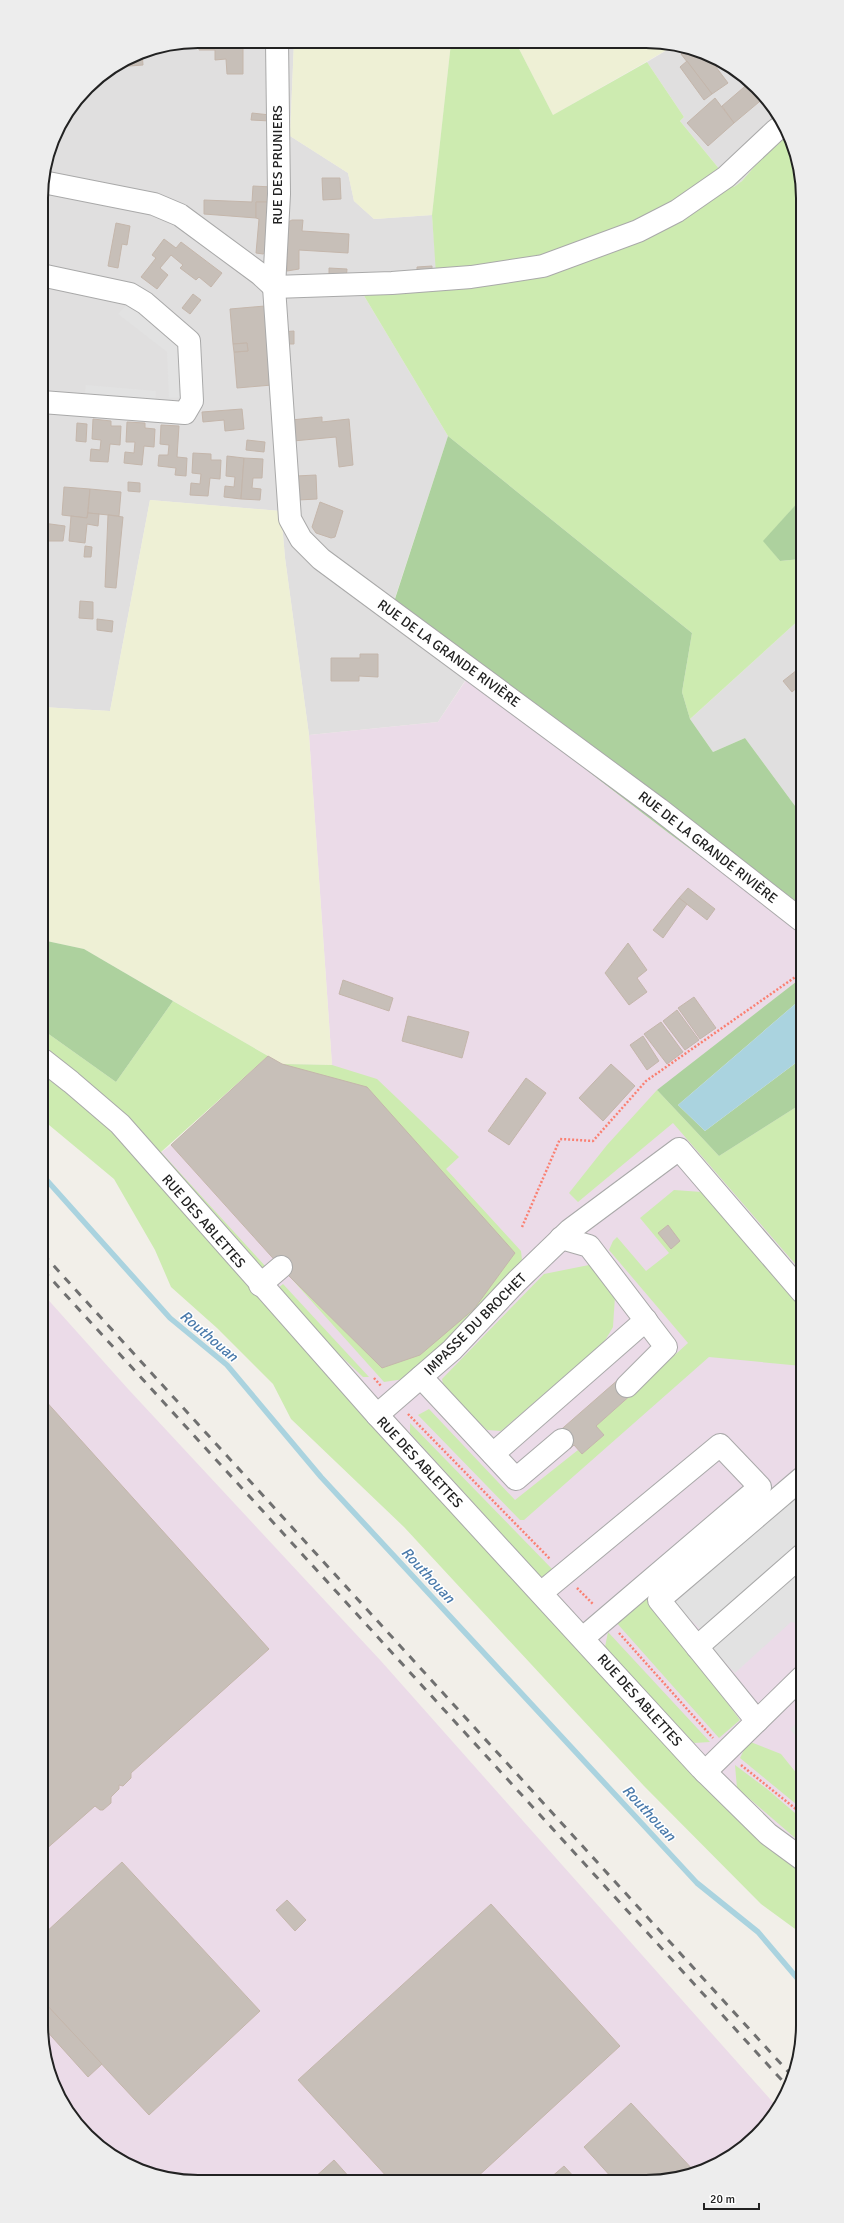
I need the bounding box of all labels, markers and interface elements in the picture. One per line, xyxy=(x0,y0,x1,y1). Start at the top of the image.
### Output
street label: RUE DES PRUNIERS xyxy=(269,105,286,225)
street label: RUE DE LA GRANDE RIVIÈRE xyxy=(374,596,523,711)
street label: RUE DE LA GRANDE RIVIÈRE xyxy=(635,788,781,907)
street label: RUE DES ABLETTES xyxy=(158,1171,249,1272)
street label: IMPASSE DU BROCHET xyxy=(421,1270,530,1379)
water label: Routhouan xyxy=(176,1307,242,1366)
street label: RUE DES ABLETTES xyxy=(373,1413,466,1512)
water label: Routhouan xyxy=(398,1543,459,1607)
street label: RUE DES ABLETTES xyxy=(594,1651,686,1750)
water label: Routhouan xyxy=(619,1781,680,1845)
scale bar xyxy=(704,2185,759,2211)
text: 20 m xyxy=(710,2192,735,2207)

